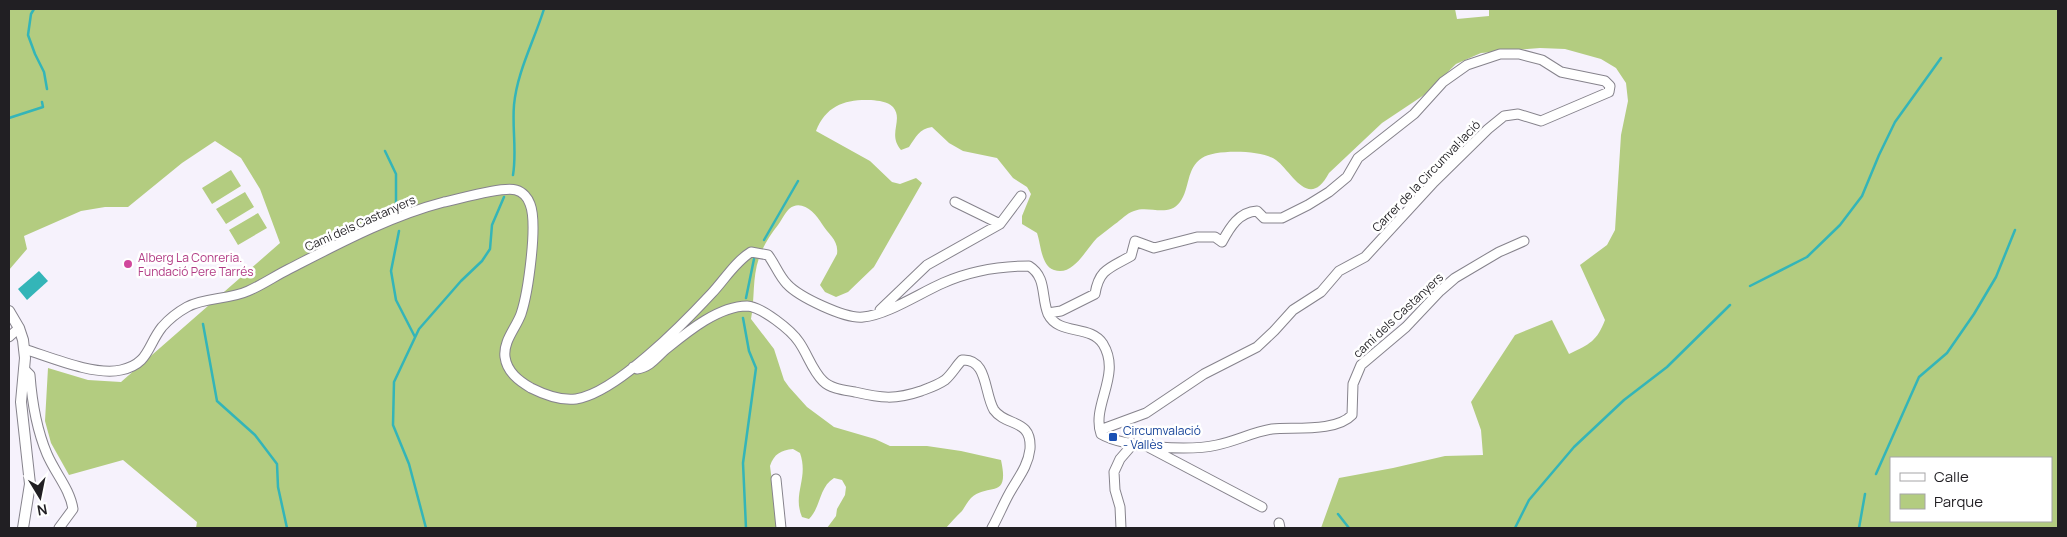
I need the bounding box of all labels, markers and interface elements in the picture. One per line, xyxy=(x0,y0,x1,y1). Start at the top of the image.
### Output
street label: Carrer de la Circumval·lació xyxy=(1368,116,1484,236)
street label: Camí dels Castanyers xyxy=(302,191,418,255)
place label: Alberg La Conreria. Fundació Pere Tarrés xyxy=(138,249,254,280)
marker: Alberg La Conreria. Fundació Pere Tarrés xyxy=(122,258,134,270)
street label: camí dels Castanyers xyxy=(1349,269,1447,361)
place label: Circumvalació - Vallès xyxy=(1123,422,1201,453)
marker: Circumvalació - Vallès xyxy=(1107,431,1119,443)
legend xyxy=(1890,457,2052,522)
text: Calle xyxy=(1934,466,1969,487)
north arrow xyxy=(15,472,65,522)
text: Parque xyxy=(1934,491,1983,512)
text: N xyxy=(36,500,49,521)

